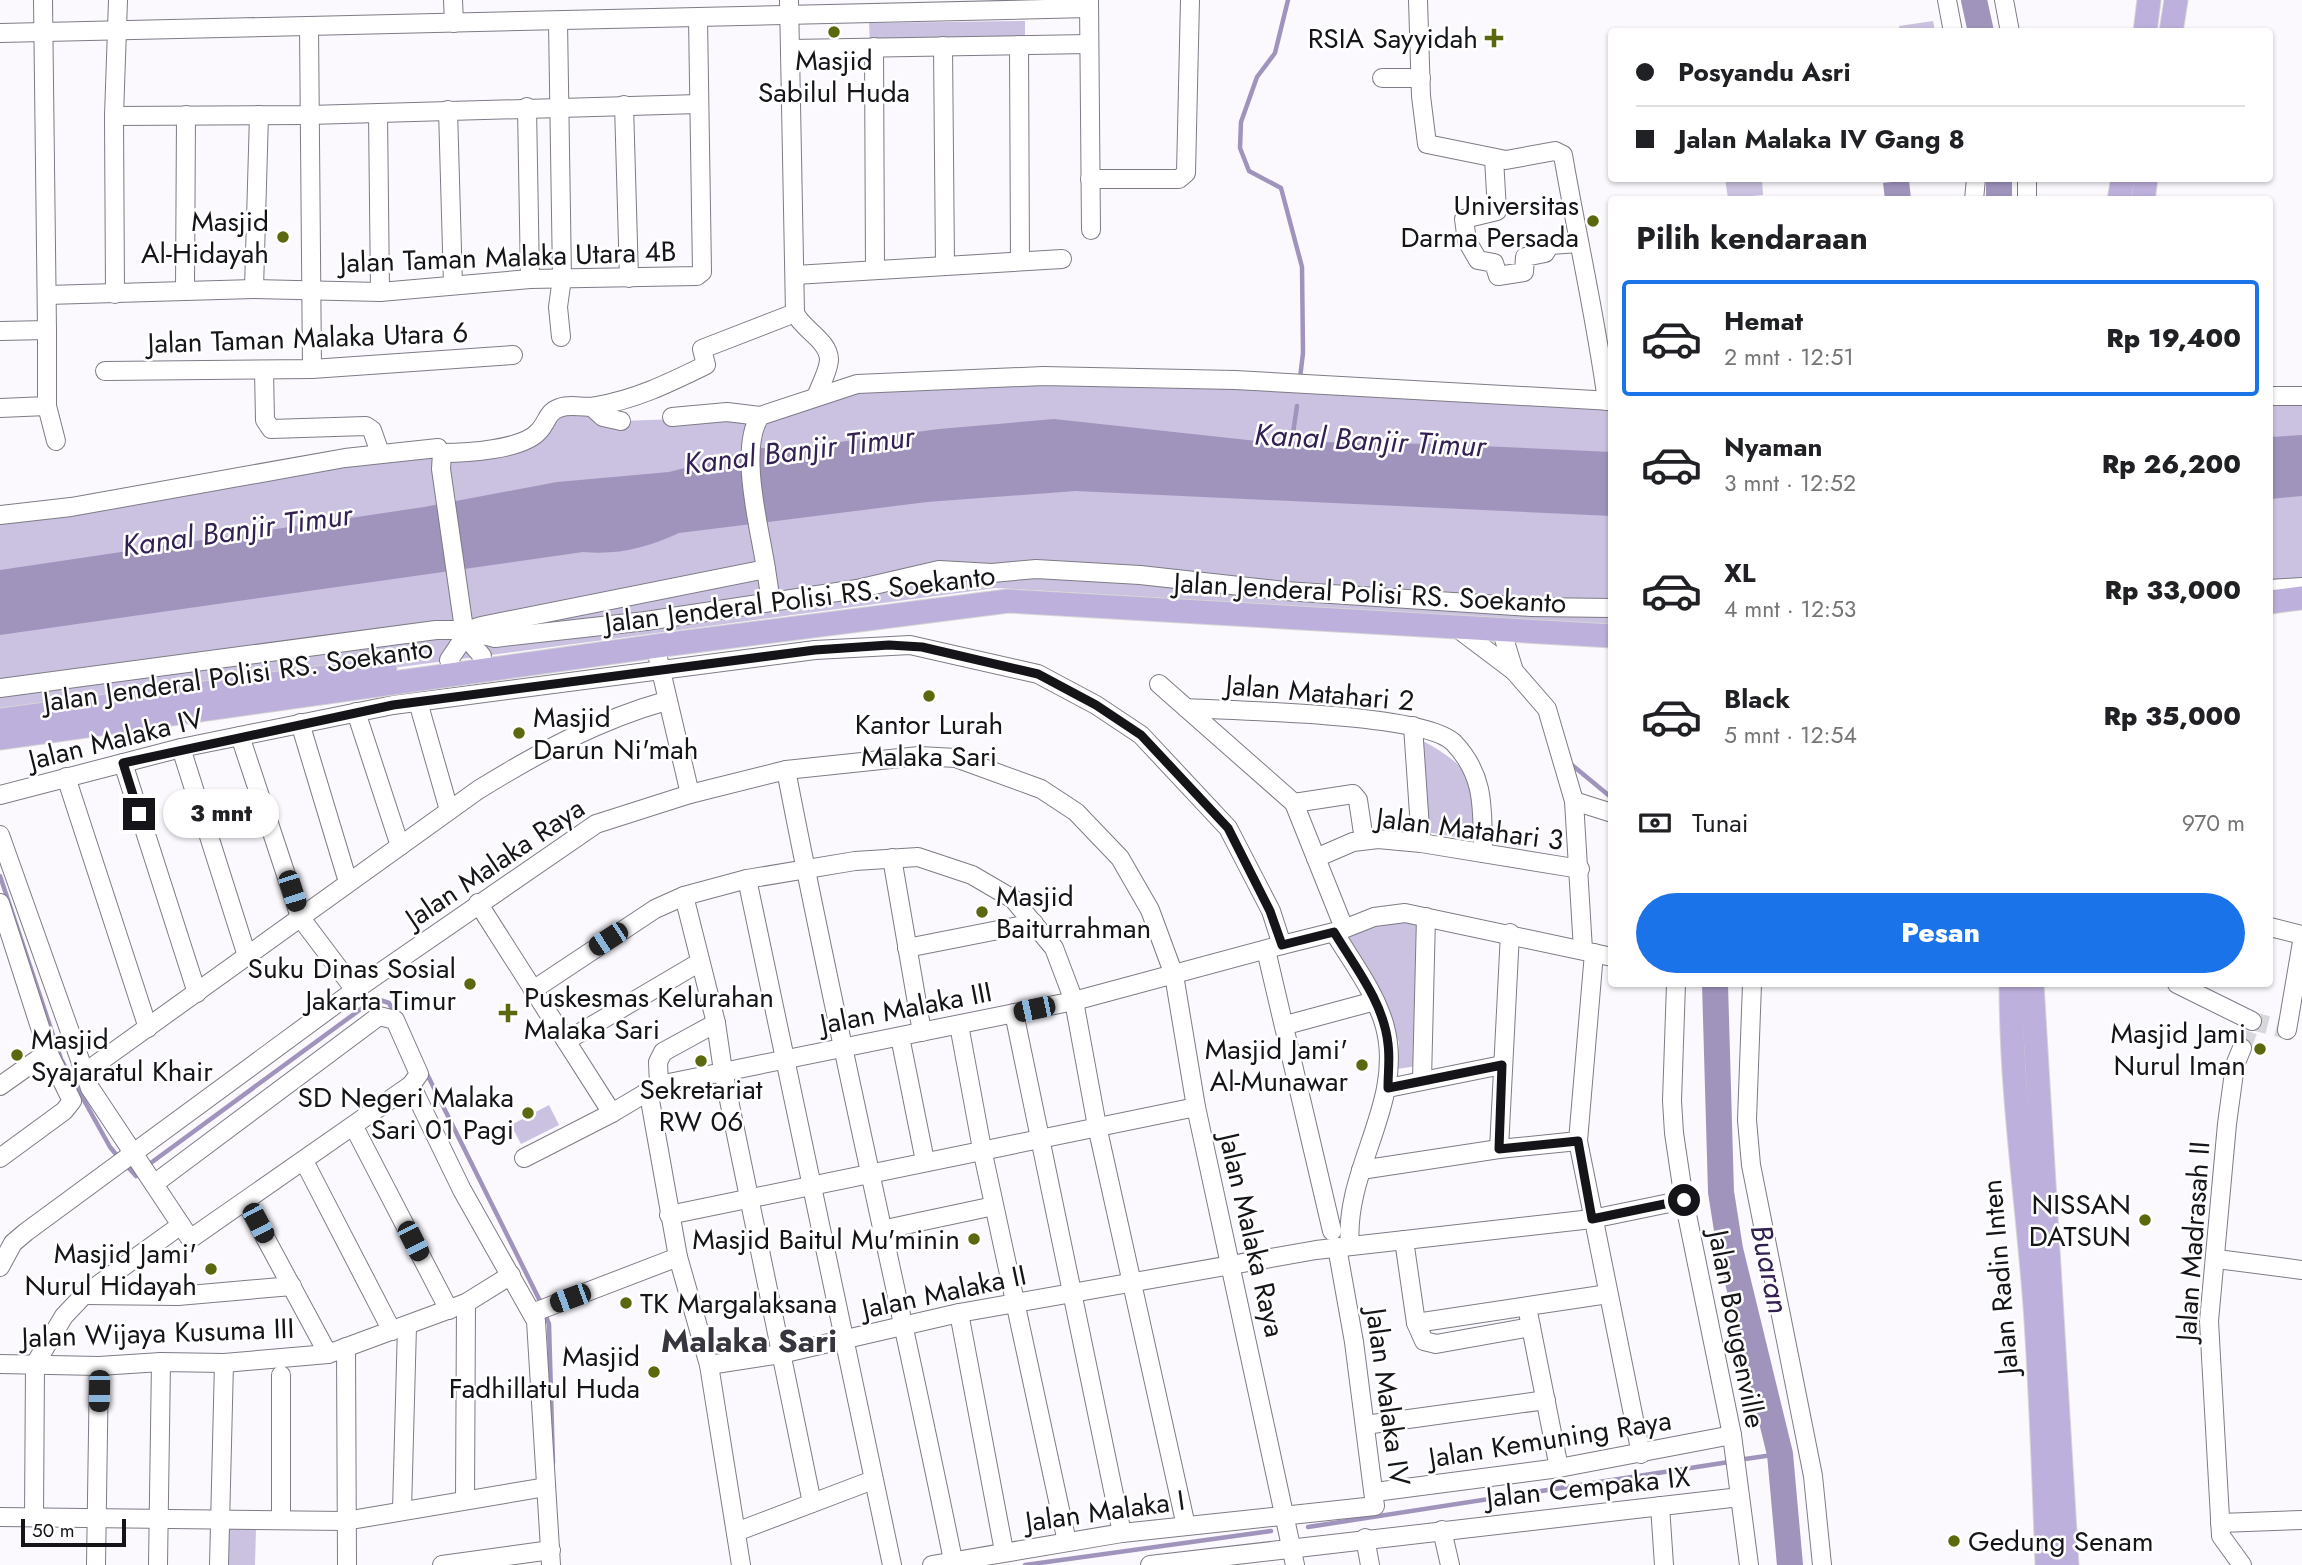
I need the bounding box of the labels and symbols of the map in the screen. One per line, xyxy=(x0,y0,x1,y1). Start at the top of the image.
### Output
place label: RSIA Sayyidah xyxy=(1308,18,1478,59)
marker: Masjid Sabilul Huda xyxy=(826,24,842,40)
marker: RSIA Sayyidah xyxy=(1484,28,1504,48)
place label: Masjid Sabilul Huda xyxy=(758,40,910,113)
place label: Universitas Darma Persada xyxy=(1400,185,1579,258)
place label: Masjid Al-Hidayah xyxy=(141,201,269,274)
marker: Universitas Darma Persada xyxy=(1585,213,1601,229)
marker: Masjid Al-Hidayah xyxy=(275,229,291,245)
street label: Jalan Taman Malaka Utara 4B xyxy=(335,231,677,284)
street label: Jalan Taman Malaka Utara 6 xyxy=(143,312,469,364)
water label: Kanal Banjir Timur xyxy=(1253,412,1489,468)
water label: Kanal Banjir Timur xyxy=(681,414,919,485)
water label: Kanal Banjir Timur xyxy=(119,492,357,567)
street label: Jalan Jenderal Polisi RS. Soekanto xyxy=(598,555,998,644)
street label: Jalan Jenderal Polisi RS. Soekanto xyxy=(1169,562,1567,624)
street label: Jalan Jenderal Polisi RS. Soekanto xyxy=(37,627,436,723)
street label: Jalan Matahari 2 xyxy=(1220,664,1416,722)
marker: Kantor Lurah Malaka Sari xyxy=(921,688,937,704)
street label: Jalan Malaka IV xyxy=(20,697,208,781)
place label: Masjid Darun Ni'mah xyxy=(533,697,698,770)
place label: Kantor Lurah Malaka Sari xyxy=(855,704,1003,777)
marker: Masjid Darun Ni'mah xyxy=(511,725,527,741)
street label: Jalan Malaka Raya xyxy=(394,788,593,940)
callout: 3 mnt xyxy=(164,790,279,838)
street label: Jalan Matahari 3 xyxy=(1370,797,1566,861)
route end xyxy=(123,798,155,830)
car xyxy=(276,868,309,914)
place label: Masjid Baiturrahman xyxy=(996,876,1151,949)
marker: Masjid Baiturrahman xyxy=(974,904,990,920)
car xyxy=(585,919,632,959)
place label: Suku Dinas Sosial Jakarta Timur xyxy=(248,948,456,1021)
street label: Jalan Malaka III xyxy=(813,971,995,1045)
marker: Suku Dinas Sosial Jakarta Timur xyxy=(462,976,478,992)
place label: Puskesmas Kelurahan Malaka Sari xyxy=(524,977,774,1050)
car xyxy=(1012,994,1057,1024)
marker: Puskesmas Kelurahan Malaka Sari xyxy=(498,1003,518,1023)
place label: Masjid Jami Nurul Iman xyxy=(2111,1013,2246,1086)
place label: Masjid Syajaratul Khair xyxy=(31,1019,213,1092)
place label: Masjid Jami' Al-Munawar xyxy=(1205,1029,1348,1102)
marker: Masjid Jami Nurul Iman xyxy=(2252,1041,2268,1057)
marker: Masjid Syajaratul Khair xyxy=(9,1047,25,1063)
marker: Sekretariat RW 06 xyxy=(693,1053,709,1069)
marker: Masjid Jami' Al-Munawar xyxy=(1354,1057,1370,1073)
place label: Sekretariat RW 06 xyxy=(640,1069,763,1142)
place label: SD Negeri Malaka Sari 01 Pagi xyxy=(298,1077,514,1150)
marker: SD Negeri Malaka Sari 01 Pagi xyxy=(520,1105,536,1121)
street label: Jalan Malaka Raya xyxy=(1208,1125,1295,1341)
street label: Jalan Madrasah II xyxy=(2165,1140,2220,1346)
street label: Jalan Radin Inten xyxy=(1971,1178,2029,1380)
route start xyxy=(1668,1184,1700,1216)
place label: NISSAN DATSUN xyxy=(2029,1184,2131,1257)
car xyxy=(239,1200,278,1246)
marker: NISSAN DATSUN xyxy=(2137,1212,2153,1228)
car xyxy=(395,1218,432,1264)
place label: Masjid Baitul Mu'minin xyxy=(692,1219,960,1260)
water label: Buaran xyxy=(1740,1221,1800,1317)
street label: Jalan Bougenville xyxy=(1697,1223,1776,1431)
marker: Masjid Baitul Mu'minin xyxy=(966,1231,982,1247)
place label: Masjid Jami' Nurul Hidayah xyxy=(24,1233,197,1306)
street label: Jalan Malaka II xyxy=(854,1255,1030,1330)
marker: Masjid Jami' Nurul Hidayah xyxy=(203,1261,219,1277)
car xyxy=(547,1281,594,1315)
place label: TK Margalaksana xyxy=(640,1283,837,1324)
marker: TK Margalaksana xyxy=(618,1295,634,1311)
street label: Jalan Malaka IV xyxy=(1355,1302,1421,1489)
street label: Jalan Wijaya Kusuma III xyxy=(17,1308,295,1358)
district label: Malaka Sari xyxy=(661,1318,837,1364)
place label: Masjid Fadhillatul Huda xyxy=(449,1336,640,1409)
marker: Masjid Fadhillatul Huda xyxy=(646,1364,662,1380)
car xyxy=(89,1370,110,1412)
street label: Jalan Kemuning Raya xyxy=(1422,1400,1674,1479)
street label: Jalan Cempaka IX xyxy=(1480,1456,1692,1519)
street label: Jalan Malaka I xyxy=(1019,1480,1187,1543)
scale bar xyxy=(21,1516,126,1548)
place label: Gedung Senam xyxy=(1968,1521,2154,1562)
marker: Gedung Senam xyxy=(1946,1533,1962,1549)

